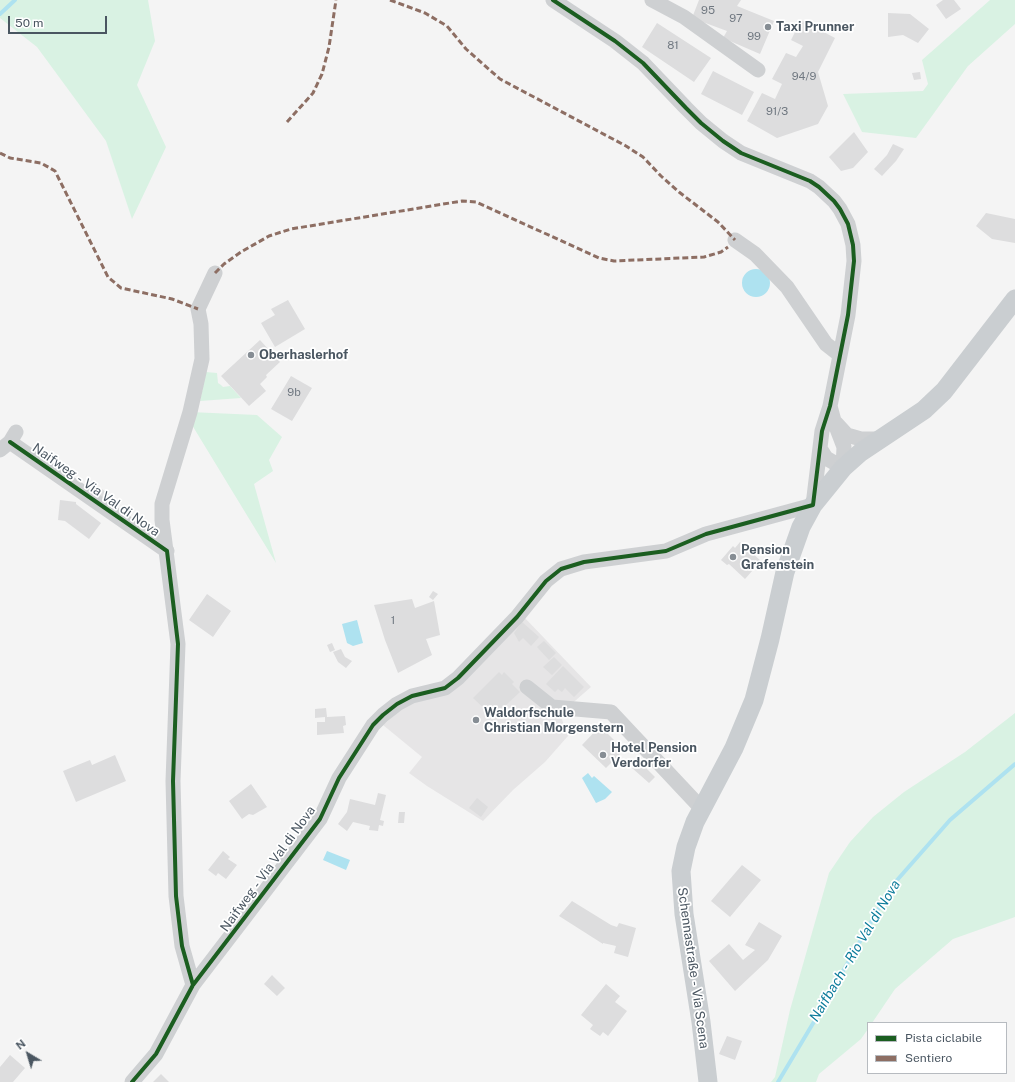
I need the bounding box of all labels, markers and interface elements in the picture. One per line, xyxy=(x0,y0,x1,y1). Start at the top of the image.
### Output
house number: 95 xyxy=(701,4,715,18)
scale bar xyxy=(10,8,109,34)
house number: 97 xyxy=(729,12,743,26)
text: 50 m xyxy=(15,16,43,30)
place label: Taxi Prunner xyxy=(776,19,854,35)
marker: Taxi Prunner xyxy=(763,22,773,32)
house number: 99 xyxy=(747,30,761,44)
house number: 81 xyxy=(667,39,679,53)
house number: 94/9 xyxy=(792,70,816,84)
house number: 91/3 xyxy=(766,105,788,119)
place label: Oberhaslerhof xyxy=(259,347,348,363)
marker: Oberhaslerhof xyxy=(246,350,256,360)
house number: 9b xyxy=(287,386,301,400)
street label: Naifweg - Via Val di Nova xyxy=(29,440,163,540)
place label: Pension Grafenstein xyxy=(741,542,814,573)
marker: Pension Grafenstein xyxy=(728,552,738,562)
house number: 1 xyxy=(391,614,395,628)
place label: Waldorfschule Christian Morgenstern xyxy=(484,705,624,736)
marker: Waldorfschule Christian Morgenstern xyxy=(471,715,481,725)
place label: Hotel Pension Verdorfer xyxy=(611,740,697,771)
marker: Hotel Pension Verdorfer xyxy=(598,750,608,760)
street label: Naifweg - Via Val di Nova xyxy=(217,803,319,935)
water label: Naifbach - Rio Val di Nova xyxy=(806,877,904,1025)
street label: Schennastraße - Via Scena xyxy=(674,886,712,1050)
legend xyxy=(867,1022,1007,1074)
text: Pista ciclabile xyxy=(905,1031,982,1045)
north arrow xyxy=(8,1034,48,1074)
text: N xyxy=(14,1037,28,1052)
text: Sentiero xyxy=(905,1051,952,1065)

